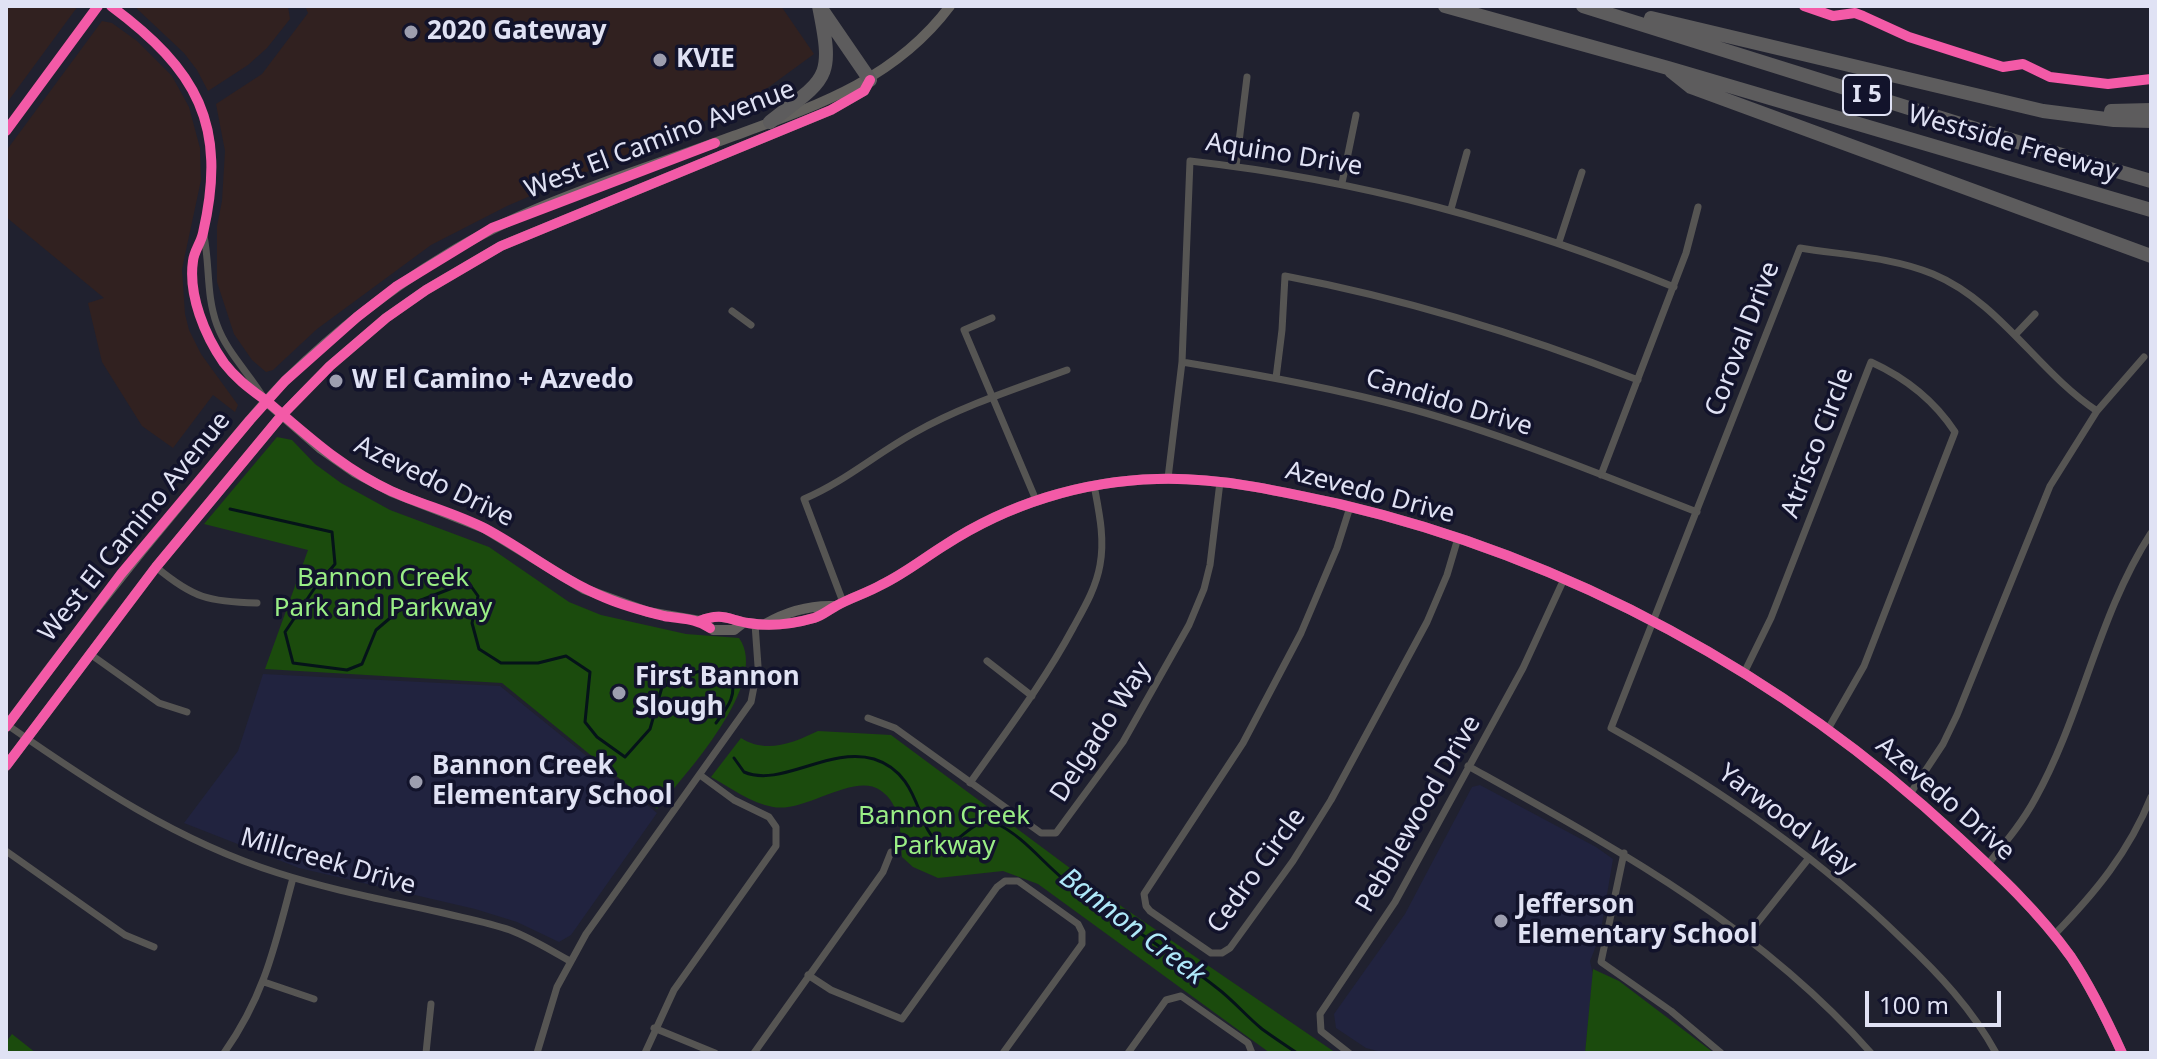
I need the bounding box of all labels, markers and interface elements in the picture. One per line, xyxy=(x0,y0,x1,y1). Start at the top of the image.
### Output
place label: 2020 Gateway xyxy=(427,16,607,48)
marker: 2020 Gateway xyxy=(402,23,420,41)
place label: KVIE xyxy=(676,44,735,76)
marker: KVIE xyxy=(651,51,669,69)
street label: West El Camino Avenue xyxy=(521,74,799,206)
road number: I 5 xyxy=(1843,75,1891,115)
street label: Westside Freeway xyxy=(1904,99,2122,189)
street label: Aquino Drive xyxy=(1203,127,1365,183)
street label: Coroval Drive xyxy=(1699,257,1787,421)
street label: Candido Drive xyxy=(1362,363,1536,443)
street label: Atrisco Circle xyxy=(1775,364,1861,522)
place label: W El Camino + Azvedo xyxy=(352,365,634,397)
marker: W El Camino + Azvedo xyxy=(327,372,345,390)
street label: West El Camino Avenue xyxy=(33,406,237,648)
street label: Azevedo Drive xyxy=(349,430,519,534)
street label: Azevedo Drive xyxy=(1282,455,1458,531)
park label: Bannon Creek Park and Parkway xyxy=(274,563,492,624)
street label: Delgado Way xyxy=(1044,656,1158,808)
place label: First Bannon Slough xyxy=(635,662,800,724)
marker: First Bannon Slough xyxy=(610,684,628,702)
street label: Pebblewood Drive xyxy=(1350,710,1488,918)
street label: Azevedo Drive xyxy=(1869,730,2021,868)
place label: Bannon Creek Elementary School xyxy=(432,751,673,812)
street label: Yarwood Way xyxy=(1712,758,1862,882)
marker: Bannon Creek Elementary School xyxy=(407,773,425,791)
park label: Bannon Creek Parkway xyxy=(858,801,1030,862)
street label: Cedro Circle xyxy=(1201,802,1313,940)
street label: Millcreek Drive xyxy=(237,822,419,902)
water label: Bannon Creek xyxy=(1053,861,1211,993)
place label: Jefferson Elementary School xyxy=(1517,890,1758,952)
marker: Jefferson Elementary School xyxy=(1492,912,1510,930)
scale bar xyxy=(1869,975,2005,1025)
text: 100 m xyxy=(1879,988,1949,1021)

